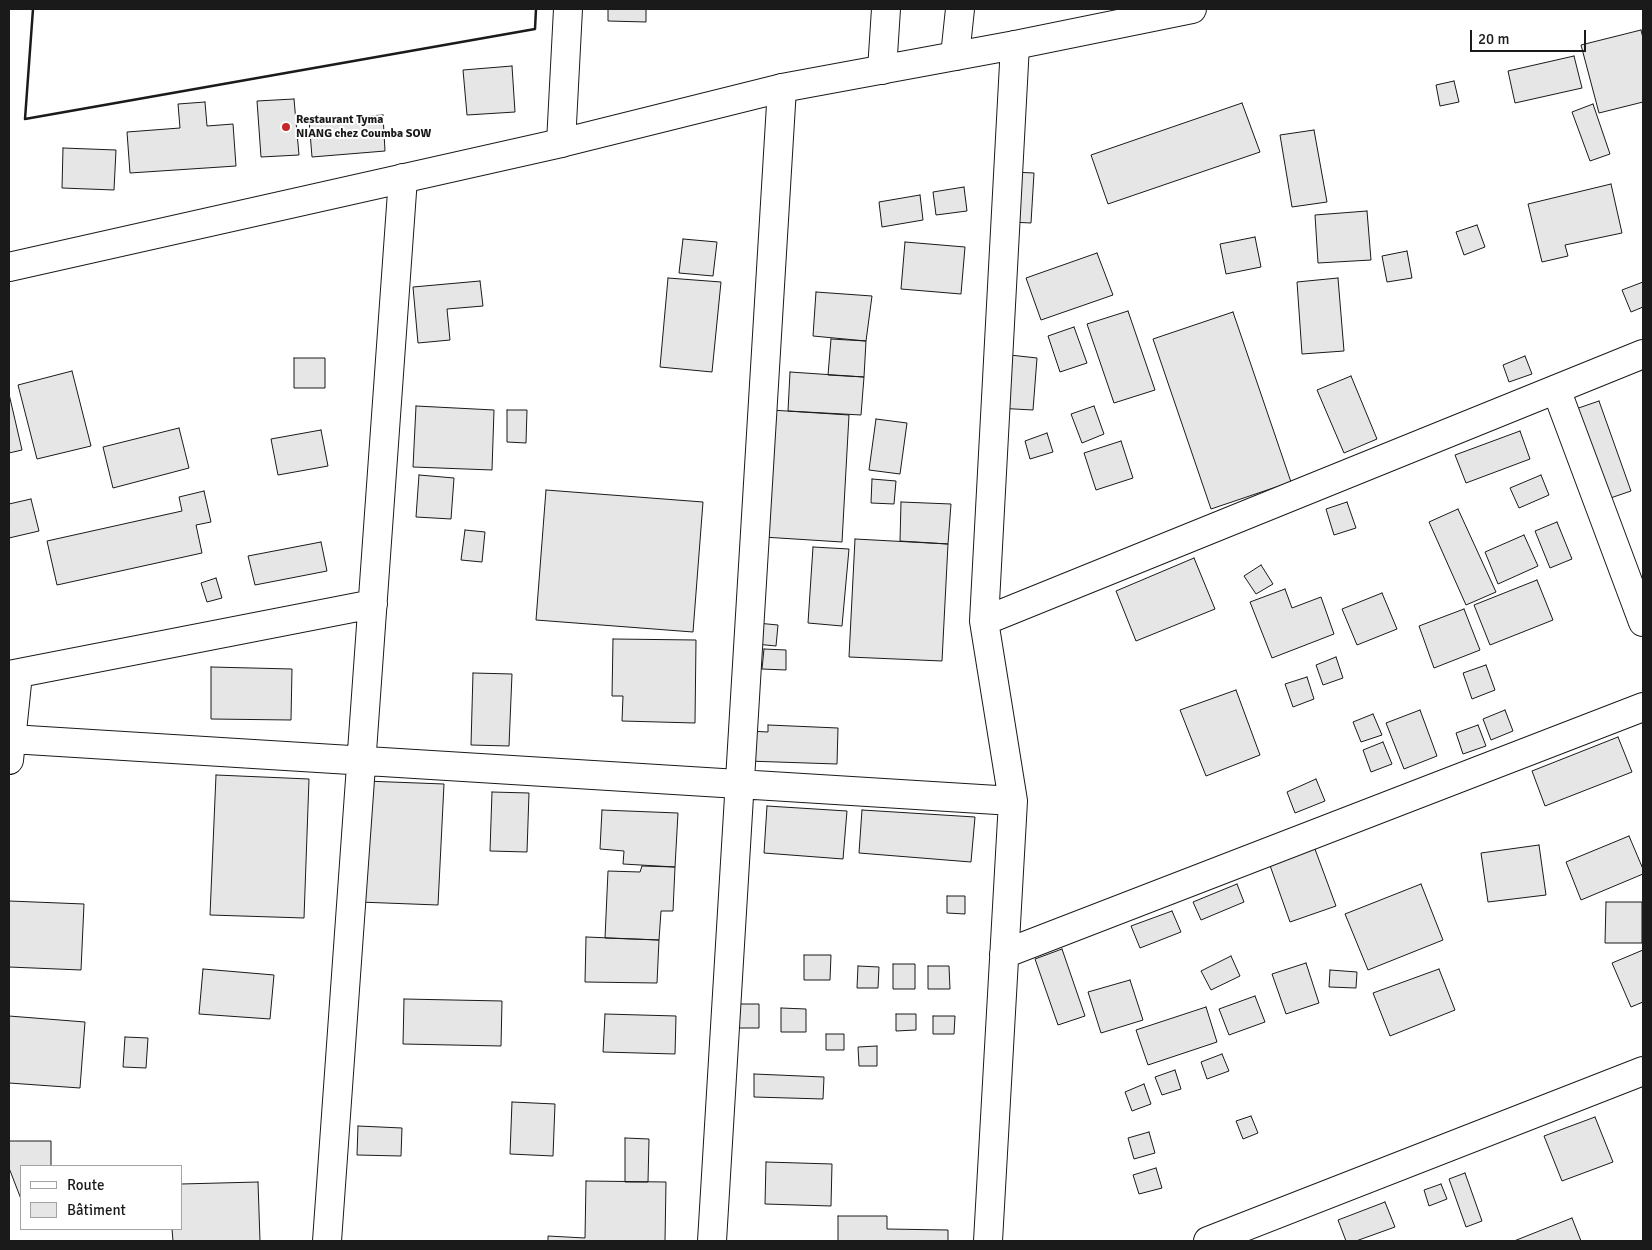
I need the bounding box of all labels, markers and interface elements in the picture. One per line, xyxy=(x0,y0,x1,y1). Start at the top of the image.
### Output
scale bar xyxy=(1472,20,1588,52)
text: 20 m xyxy=(1478,30,1509,48)
place label: Restaurant Tyma NIANG chez Coumba SOW xyxy=(296,113,431,141)
marker: Restaurant Tyma NIANG chez Coumba SOW xyxy=(280,121,292,133)
legend xyxy=(20,1165,182,1230)
text: Route xyxy=(67,1176,104,1194)
text: Bâtiment xyxy=(67,1201,126,1219)

